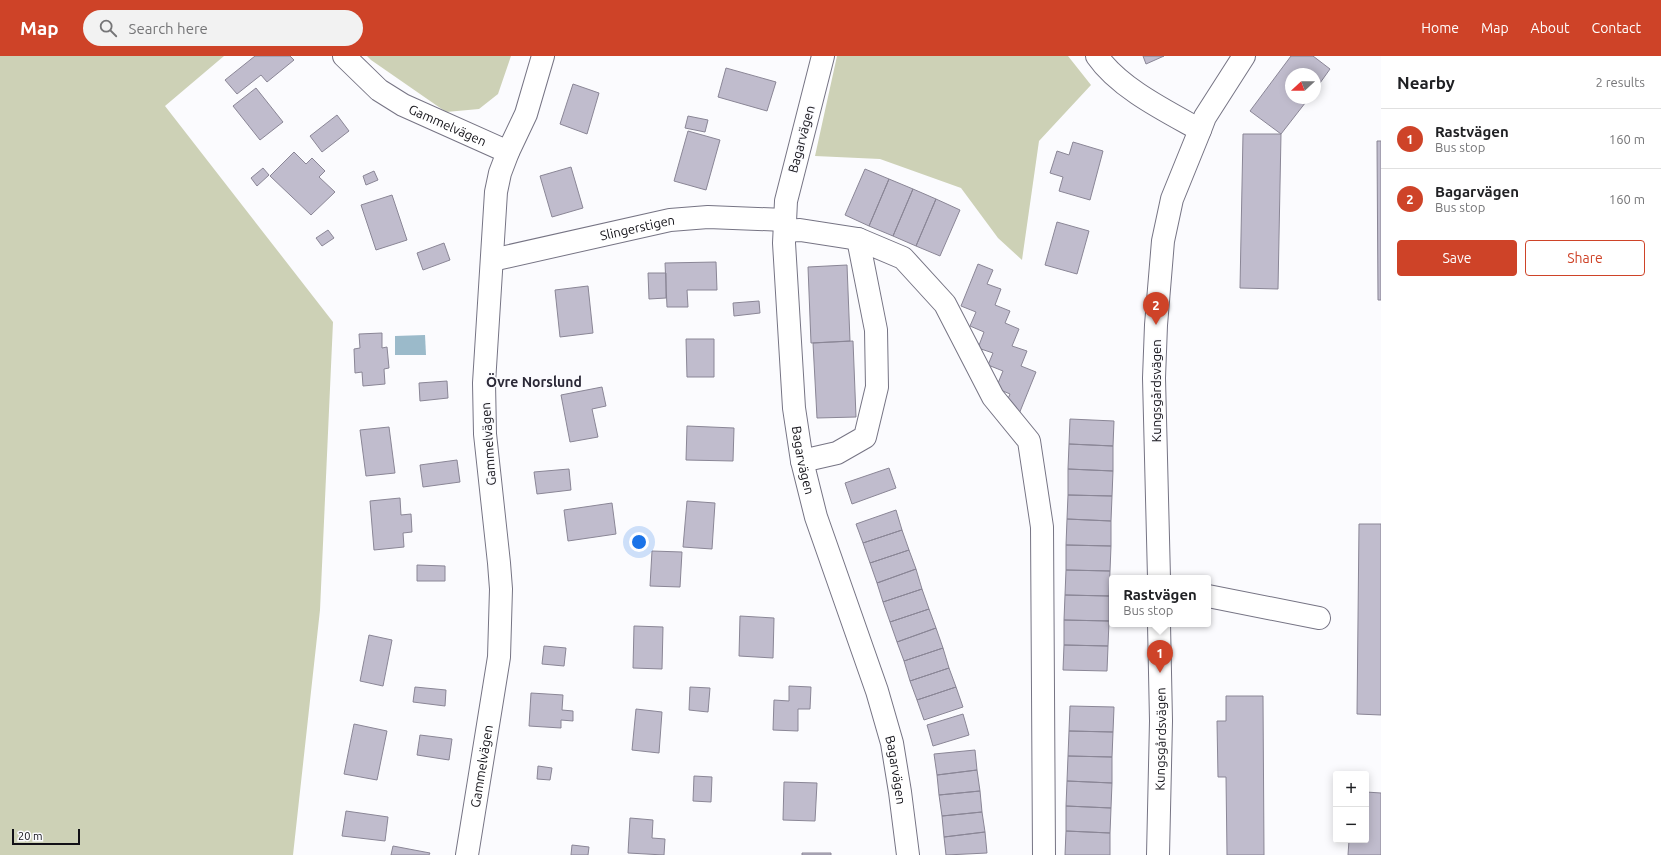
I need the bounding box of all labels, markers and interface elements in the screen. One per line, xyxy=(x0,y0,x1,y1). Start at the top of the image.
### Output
search box xyxy=(83,10,363,46)
text: Map xyxy=(20,17,59,39)
icon: search xyxy=(97,17,119,39)
text: Search here xyxy=(129,20,208,37)
text: Home xyxy=(1421,20,1459,36)
text: Map xyxy=(1481,20,1509,36)
text: About xyxy=(1531,20,1570,36)
text: Contact xyxy=(1592,20,1641,36)
north arrow xyxy=(1285,68,1321,104)
text: Nearby xyxy=(1397,73,1455,92)
text: 2 results xyxy=(1595,75,1645,89)
street label: Gammelvägen xyxy=(407,102,489,148)
street label: Bagarvägen xyxy=(785,104,817,174)
text: Rastvägen xyxy=(1435,123,1509,140)
text: 1 xyxy=(1406,132,1414,146)
text: 160 m xyxy=(1609,132,1645,146)
text: Bus stop xyxy=(1435,140,1485,154)
text: Bagarvägen xyxy=(1435,183,1519,200)
text: 2 xyxy=(1406,192,1414,206)
text: 160 m xyxy=(1609,192,1645,206)
text: Bus stop xyxy=(1435,200,1485,214)
street label: Slingerstigen xyxy=(599,213,675,243)
button: Save xyxy=(1397,240,1517,276)
button: Share xyxy=(1525,240,1645,276)
pin: 2 xyxy=(1143,292,1169,325)
street label: Kungsgårdsvägen xyxy=(1149,339,1163,443)
district label: Övre Norslund xyxy=(486,373,582,390)
street label: Gammelvägen xyxy=(478,402,498,486)
street label: Bagarvägen xyxy=(790,425,817,496)
your location xyxy=(629,532,649,552)
popup xyxy=(1109,575,1211,627)
text: Rastvägen xyxy=(1123,586,1197,603)
text: Bus stop xyxy=(1123,603,1173,617)
pin: 1 xyxy=(1147,640,1173,673)
street label: Kungsgårdsvägen xyxy=(1152,687,1168,791)
street label: Gammelvägen xyxy=(468,724,495,808)
street label: Bagarvägen xyxy=(883,734,908,805)
map controls xyxy=(1333,771,1369,843)
button: + xyxy=(1333,771,1369,807)
button: − xyxy=(1333,807,1369,843)
scale bar xyxy=(12,827,80,846)
text: 20 m xyxy=(18,830,42,842)

